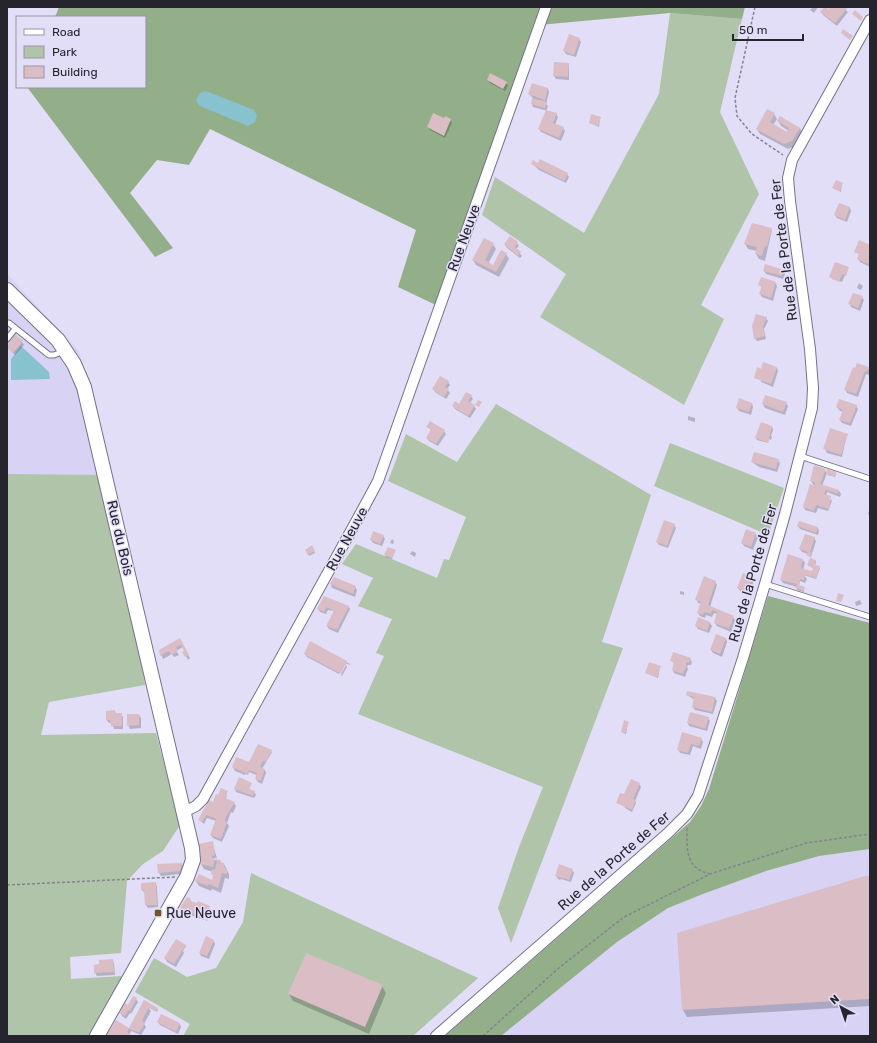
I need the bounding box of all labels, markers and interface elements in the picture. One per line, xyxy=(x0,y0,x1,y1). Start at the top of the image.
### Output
legend xyxy=(16,16,146,88)
scale bar xyxy=(733,16,803,42)
text: 50 m xyxy=(739,23,767,37)
text: Road xyxy=(52,25,80,39)
text: Park xyxy=(52,45,78,59)
text: Building xyxy=(52,65,98,79)
street label: Rue de la Porte de Fer xyxy=(767,177,801,322)
street label: Rue Neuve xyxy=(444,202,484,274)
street label: Rue du Bois xyxy=(103,499,137,577)
street label: Rue de la Porte de Fer xyxy=(725,501,781,644)
street label: Rue Neuve xyxy=(323,504,372,574)
street label: Rue de la Porte de Fer xyxy=(555,807,674,914)
place label: Rue Neuve xyxy=(166,905,236,922)
marker: Rue Neuve xyxy=(153,908,163,918)
north arrow xyxy=(821,987,861,1027)
text: N xyxy=(828,992,842,1007)

